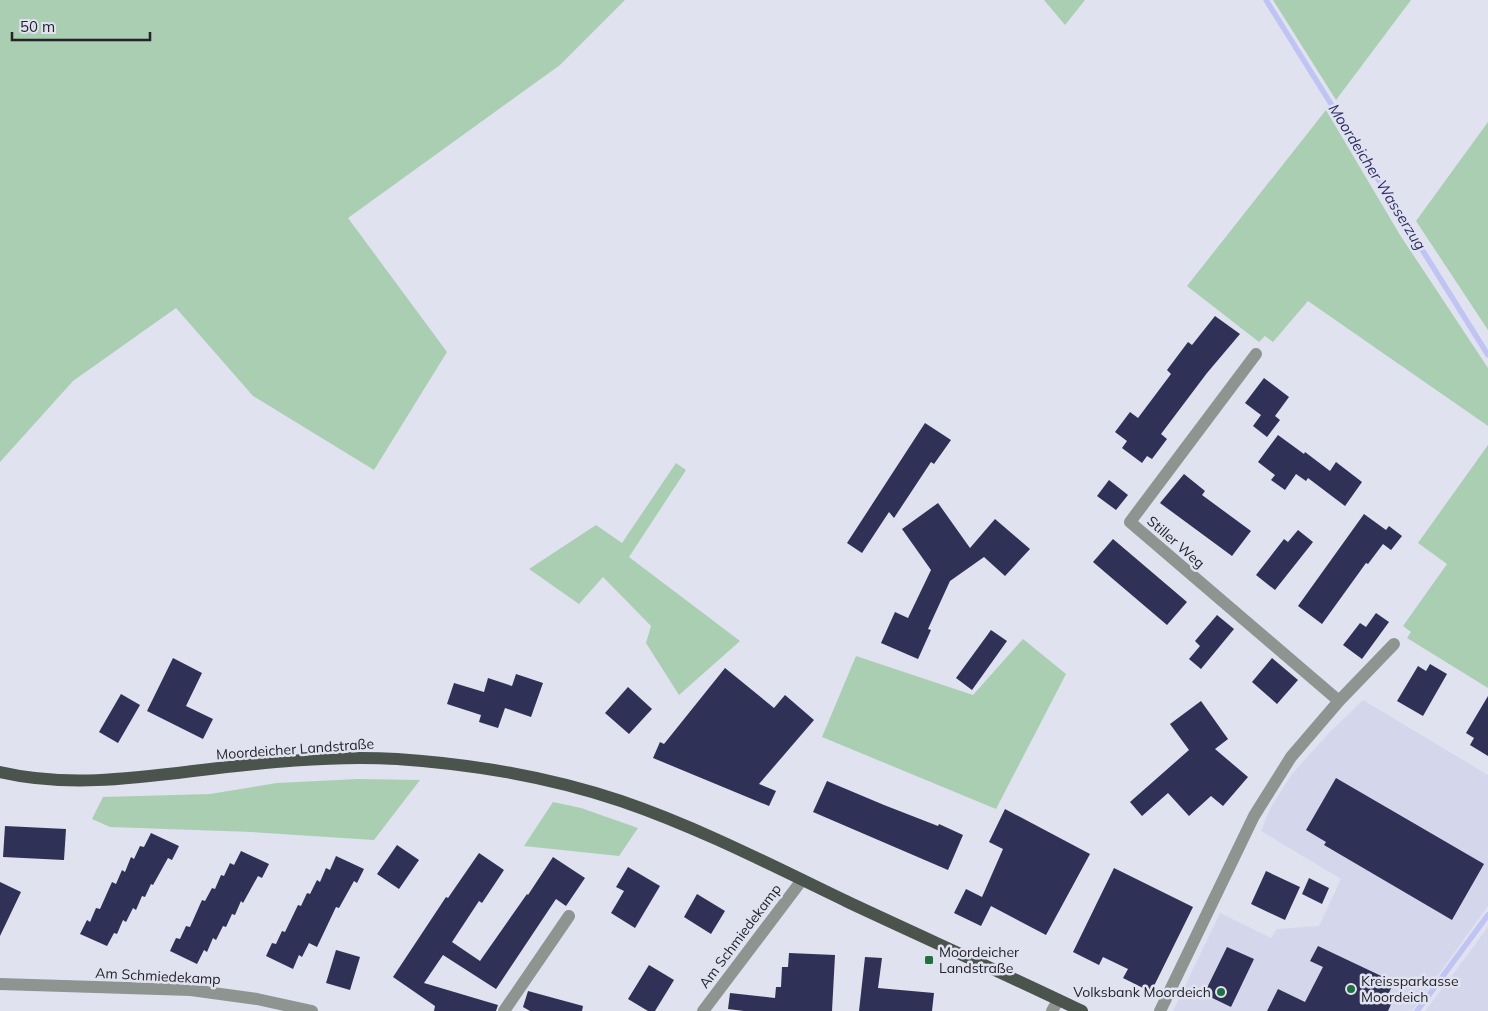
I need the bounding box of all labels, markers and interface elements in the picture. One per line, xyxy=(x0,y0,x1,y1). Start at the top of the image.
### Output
scale bar xyxy=(12,10,150,42)
text: 50 m xyxy=(20,17,55,36)
water label: Moordeicher Wasserzug xyxy=(1325,100,1430,253)
street label: Stiller Weg xyxy=(1143,512,1209,572)
street label: Moordeicher Landstraße xyxy=(215,735,375,763)
street label: Am Schmiedekamp xyxy=(695,880,785,992)
place label: Moordeicher Landstraße xyxy=(939,943,1020,977)
marker: Moordeicher Landstraße xyxy=(923,954,935,966)
street label: Am Schmiedekamp xyxy=(95,964,221,988)
place label: Kreissparkasse Moordeich xyxy=(1361,972,1459,1006)
place label: Volksbank Moordeich xyxy=(1073,983,1211,1001)
marker: Kreissparkasse Moordeich xyxy=(1345,983,1357,995)
marker: Volksbank Moordeich xyxy=(1215,986,1227,998)

